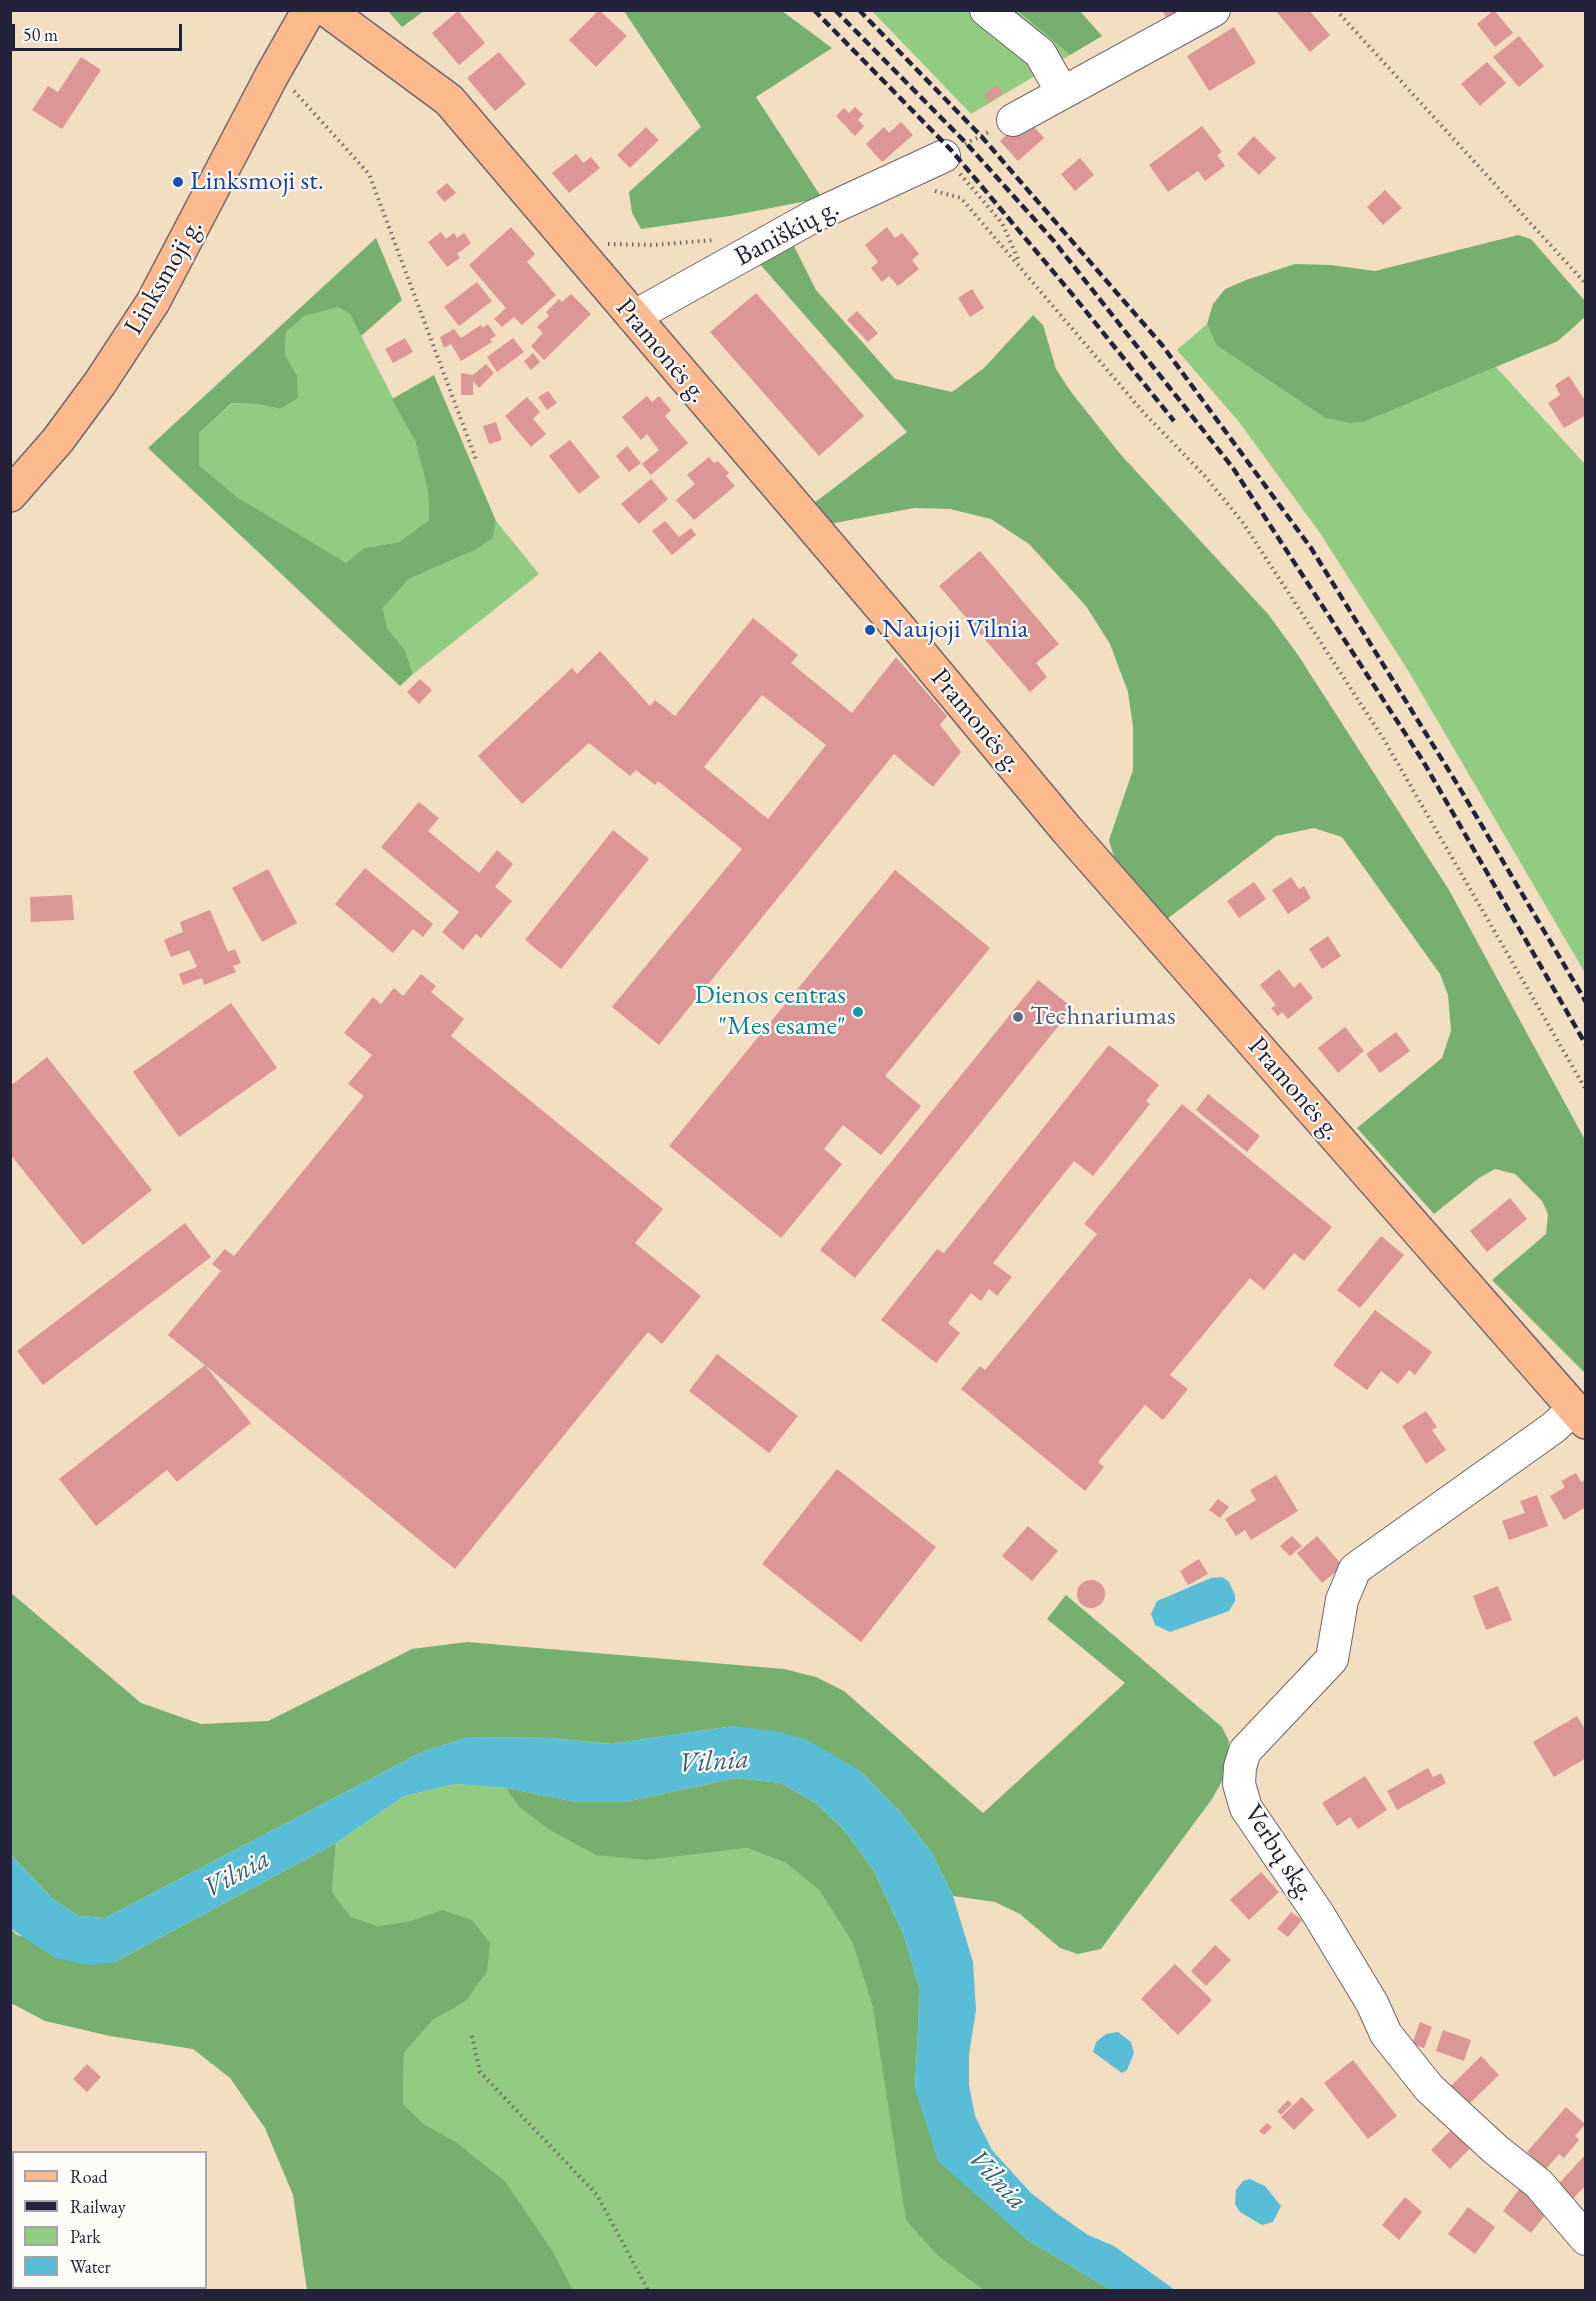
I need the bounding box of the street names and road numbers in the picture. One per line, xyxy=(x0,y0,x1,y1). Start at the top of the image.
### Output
street label: Baniškių g. xyxy=(729,192,845,274)
street label: Linksmoji g. xyxy=(118,213,210,341)
street label: Pramonės g. xyxy=(608,292,714,410)
street label: Pramonės g. xyxy=(923,662,1029,780)
street label: Pramonės g. xyxy=(1240,1031,1348,1147)
street label: Verbų skg. xyxy=(1236,1799,1322,1907)

